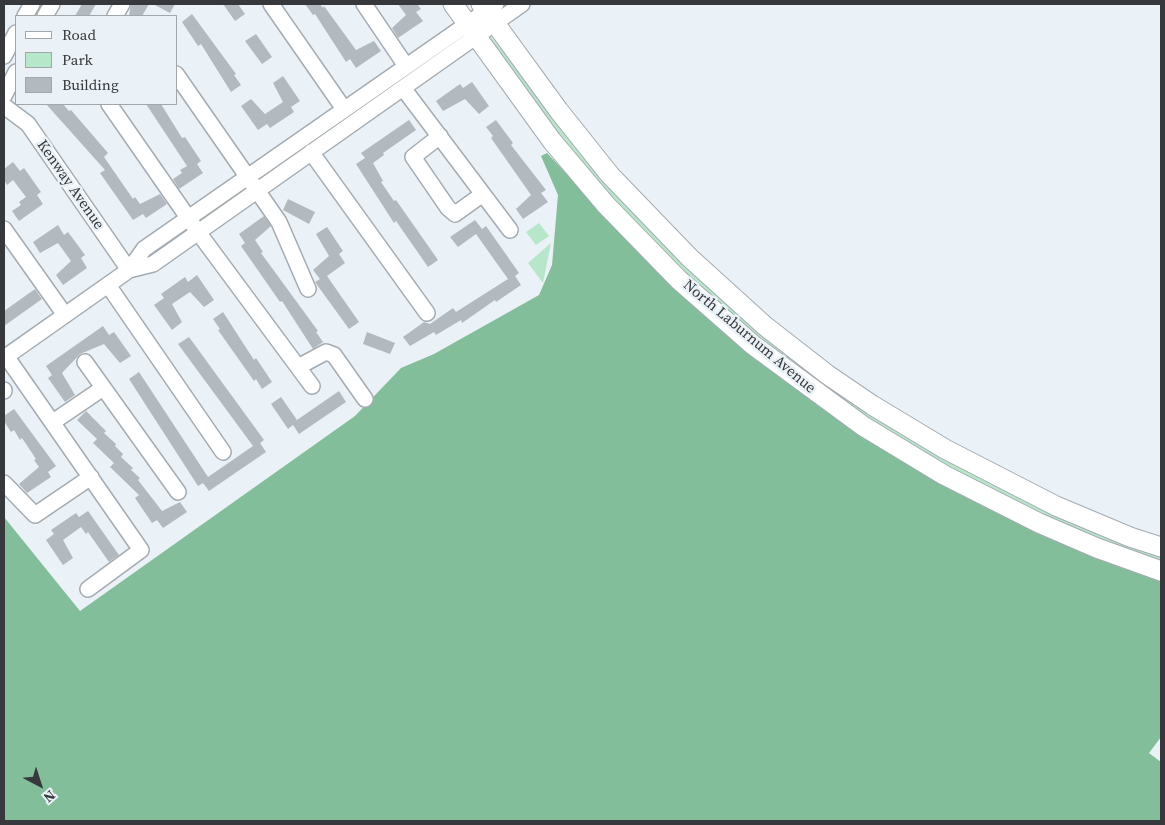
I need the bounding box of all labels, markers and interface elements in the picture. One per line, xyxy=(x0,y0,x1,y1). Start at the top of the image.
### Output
legend xyxy=(15,15,178,105)
text: Road xyxy=(62,24,96,45)
text: Park xyxy=(62,49,93,70)
text: Building xyxy=(62,74,119,95)
street label: Kenway Avenue xyxy=(32,137,108,233)
street label: North Laburnum Avenue xyxy=(679,276,819,398)
north arrow xyxy=(15,760,65,810)
text: N xyxy=(39,786,60,807)

